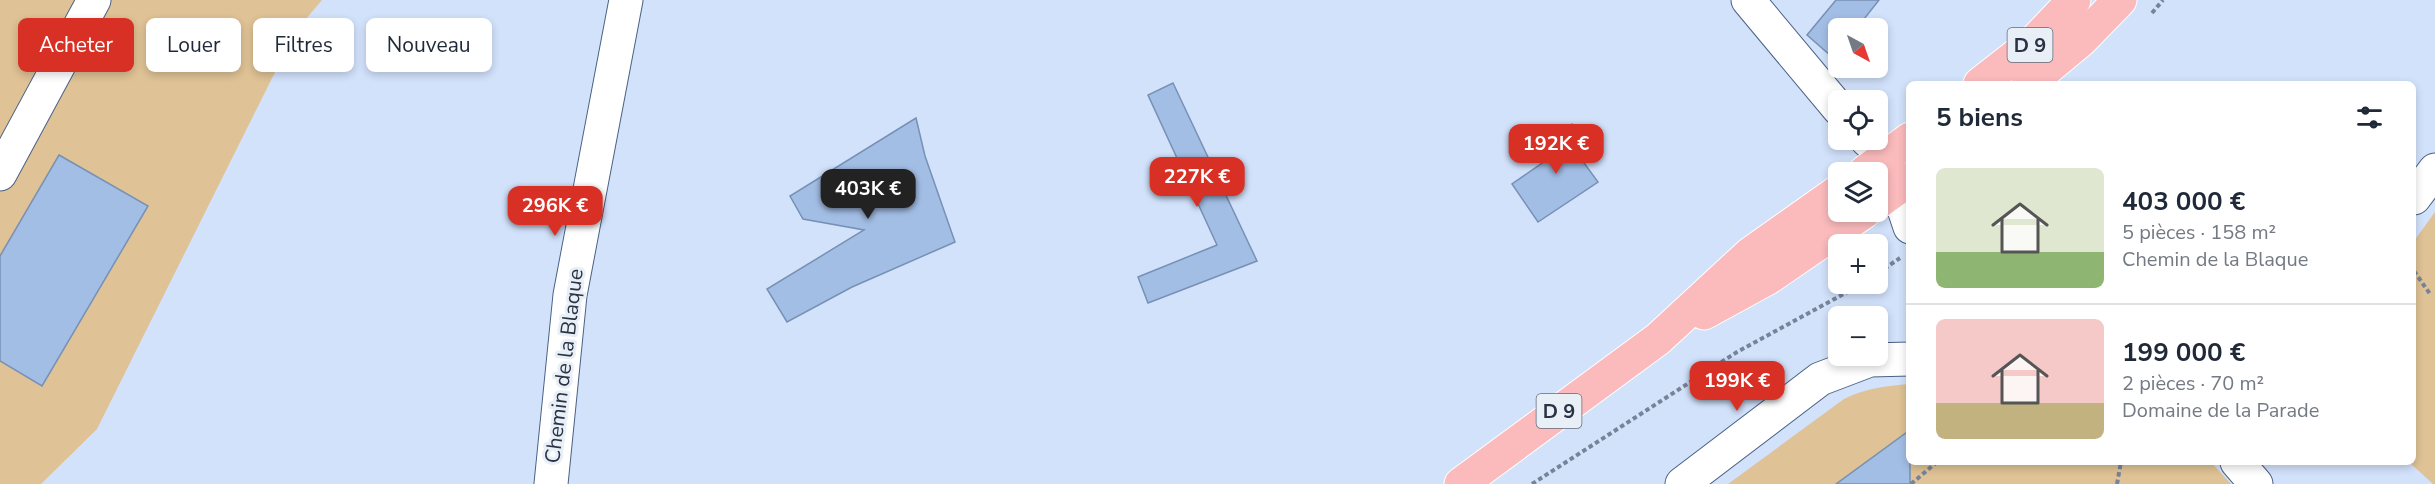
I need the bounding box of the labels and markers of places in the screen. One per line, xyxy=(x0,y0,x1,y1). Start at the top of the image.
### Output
pin: 192K € xyxy=(1507,124,1605,175)
pin: 227K € xyxy=(1148,157,1246,208)
pin: 403K € xyxy=(819,169,917,220)
pin: 296K € xyxy=(506,186,604,237)
pin: 199K € xyxy=(1688,361,1786,412)

